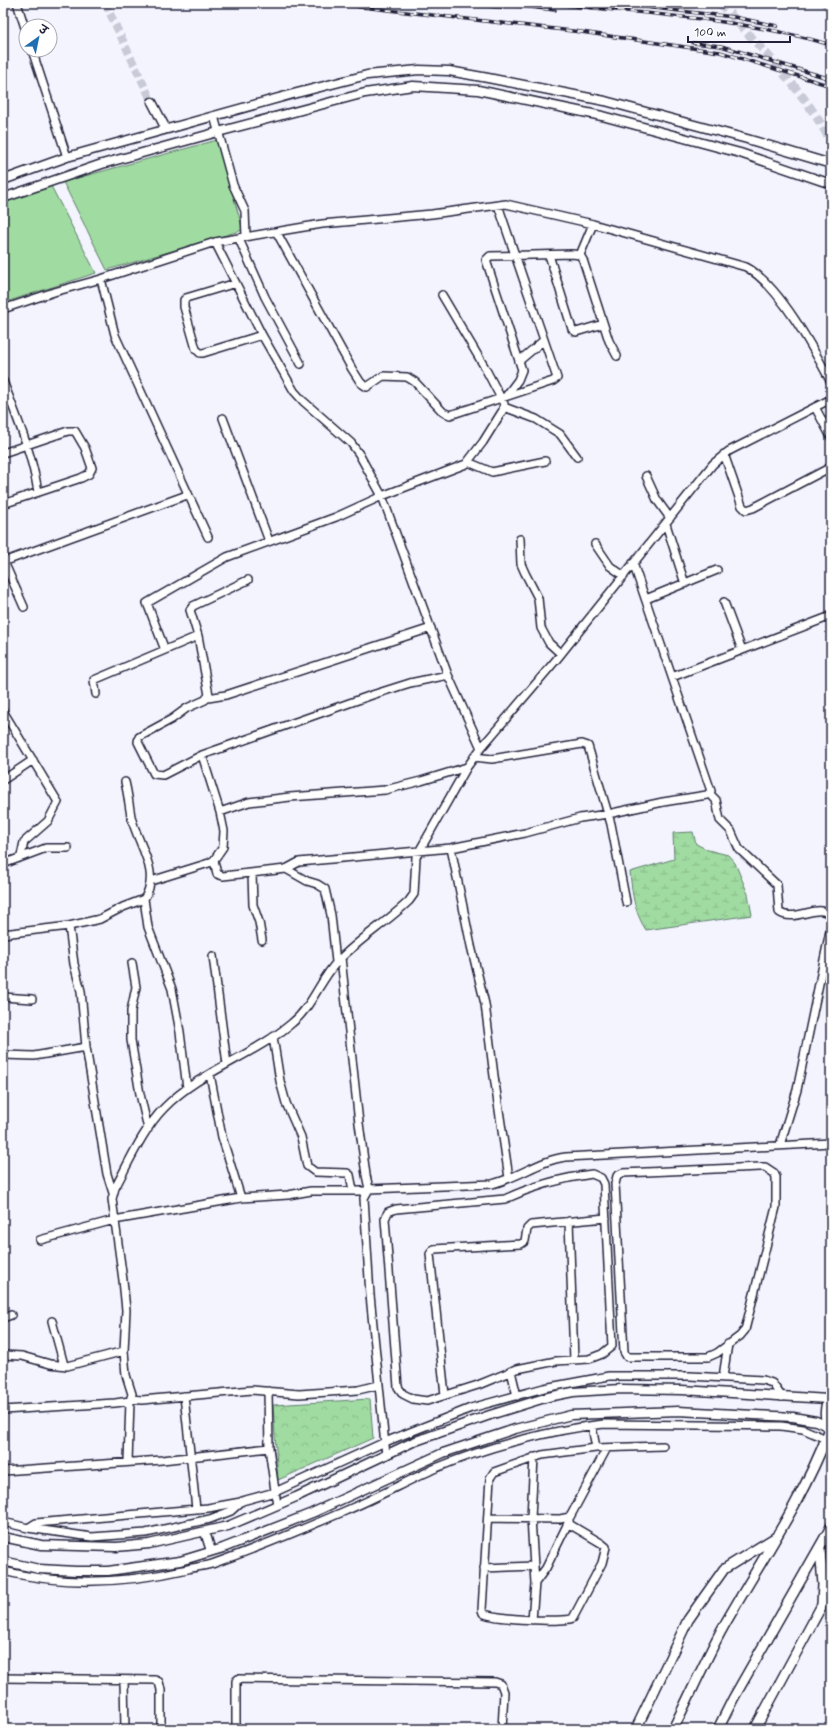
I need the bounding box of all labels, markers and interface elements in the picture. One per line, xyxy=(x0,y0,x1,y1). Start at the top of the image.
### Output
north arrow xyxy=(18,18,58,58)
scale bar xyxy=(688,18,790,44)
text: उ xyxy=(35,22,51,39)
text: 100 m xyxy=(694,25,726,41)

